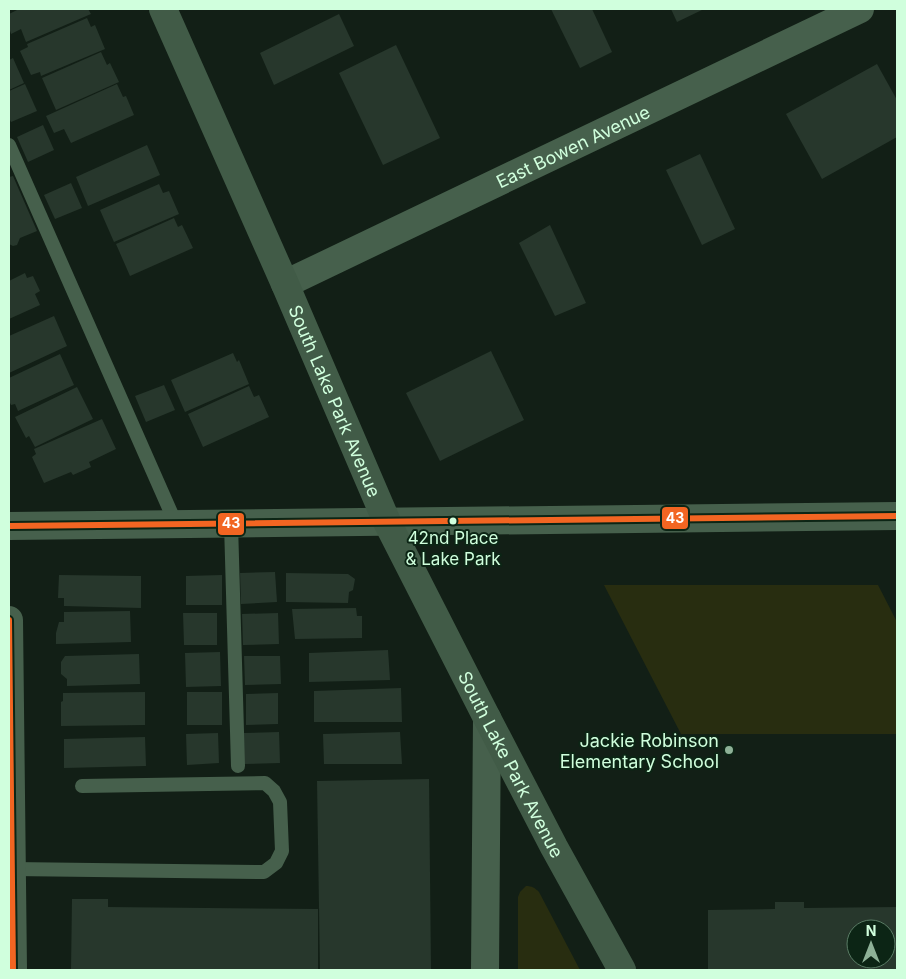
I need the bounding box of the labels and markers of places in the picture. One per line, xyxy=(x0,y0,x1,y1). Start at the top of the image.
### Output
marker: 42nd Place & Lake Park xyxy=(448,516,458,526)
place label: 42nd Place & Lake Park xyxy=(406,528,501,569)
place label: Jackie Robinson Elementary School xyxy=(560,730,719,772)
marker: Jackie Robinson Elementary School xyxy=(723,744,735,756)

